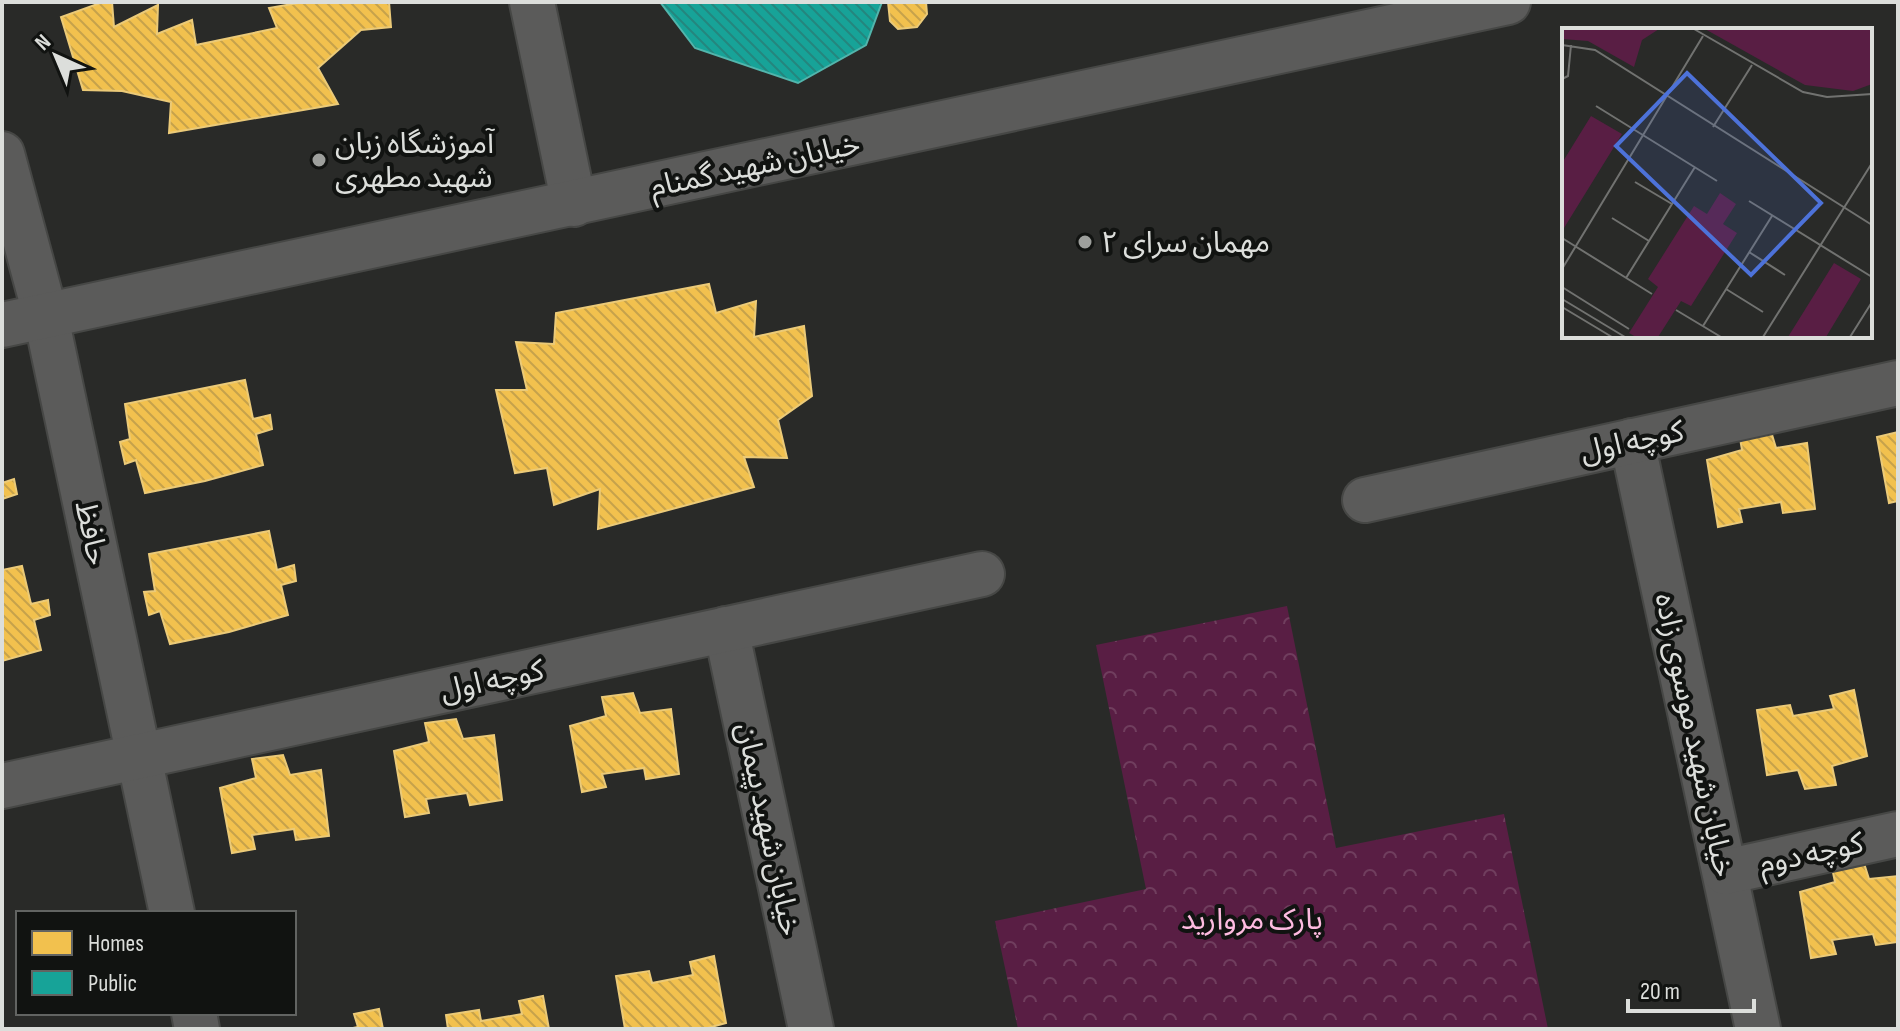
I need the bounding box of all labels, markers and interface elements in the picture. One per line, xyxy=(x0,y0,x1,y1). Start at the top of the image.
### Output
north arrow xyxy=(16,16,96,96)
inset map xyxy=(1562,28,1872,338)
text: N xyxy=(30,29,57,56)
place label: آموزشگاه زبان شهید مطهری xyxy=(335,126,495,196)
street label: خیابان شهید گمنام xyxy=(647,126,864,209)
marker: آموزشگاه زبان شهید مطهری xyxy=(310,151,328,169)
place label: مهمان سرای ۲ xyxy=(1101,225,1270,261)
marker: مهمان سرای ۲ xyxy=(1076,233,1094,251)
street label: کوچه اول xyxy=(1577,413,1688,471)
street label: حافظ xyxy=(67,498,115,569)
street label: خیابان شهید موسوی زاده xyxy=(1646,590,1742,880)
street label: کوچه اول xyxy=(437,652,548,710)
street label: خیابان شهید پیمان xyxy=(728,719,808,939)
street label: کوچه دوم xyxy=(1756,825,1868,886)
park label: پارک مروارید xyxy=(1181,902,1323,938)
legend xyxy=(16,911,296,1015)
text: Homes xyxy=(88,929,144,958)
scale bar xyxy=(1628,963,1754,1013)
text: Public xyxy=(88,969,137,998)
text: 20 m xyxy=(1640,977,1680,1006)

